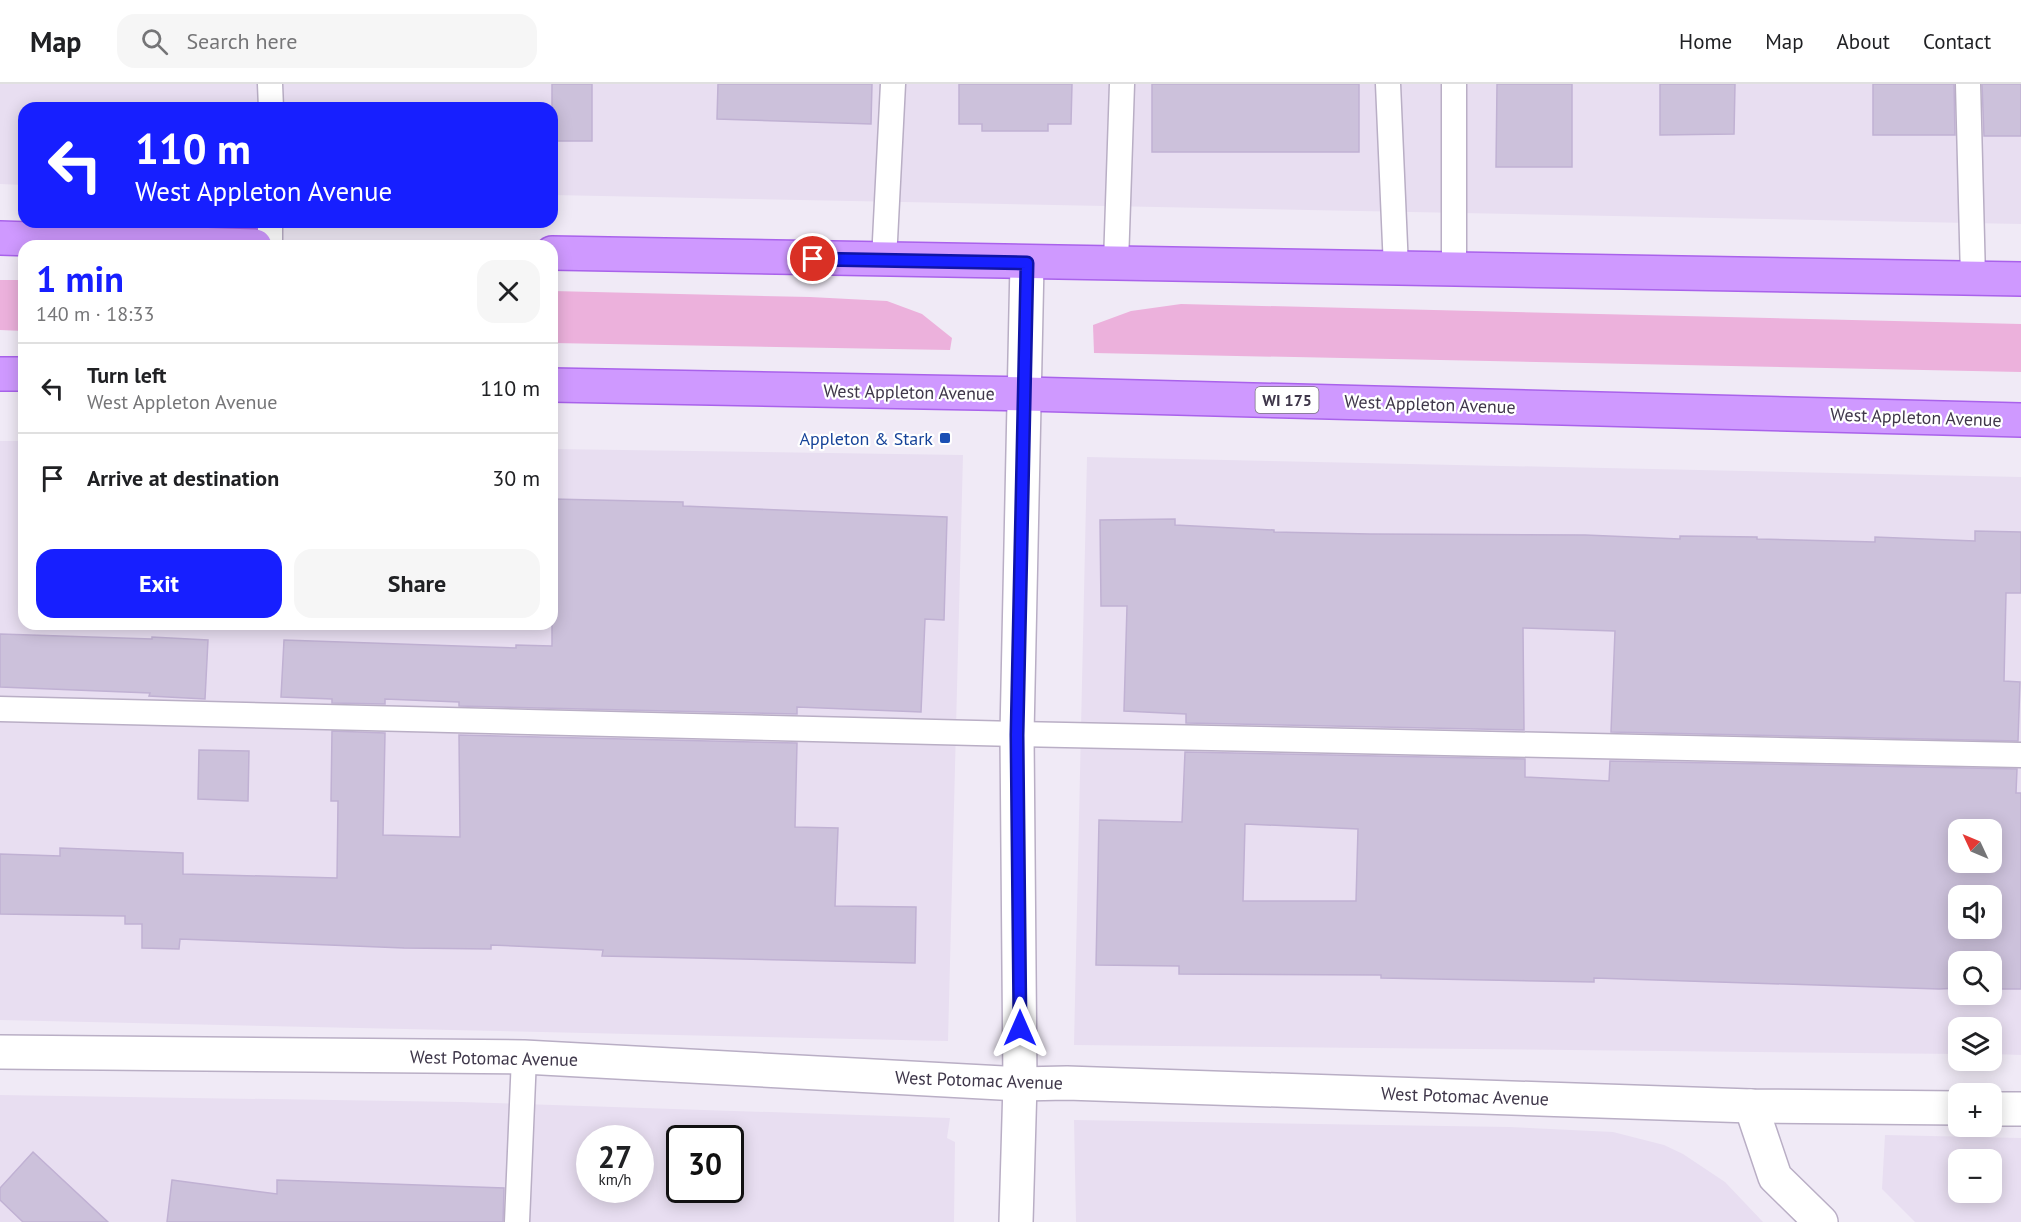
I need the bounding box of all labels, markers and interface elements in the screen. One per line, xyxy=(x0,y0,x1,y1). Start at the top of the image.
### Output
search box xyxy=(117,14,537,68)
text: Map xyxy=(30,23,81,60)
icon: search xyxy=(138,25,171,58)
text: Search here xyxy=(186,27,297,55)
text: Home xyxy=(1679,28,1732,55)
text: Map xyxy=(1765,28,1804,55)
text: About xyxy=(1837,28,1890,55)
text: Contact xyxy=(1923,28,1991,55)
text: 110 m xyxy=(135,121,251,176)
icon: left xyxy=(36,126,114,204)
text: West Appleton Avenue xyxy=(135,174,392,208)
pin xyxy=(787,233,838,284)
icon: arrive xyxy=(796,242,829,275)
text: 1 min xyxy=(36,255,124,302)
button: close xyxy=(477,260,540,323)
text: 140 m · 18:33 xyxy=(36,301,154,327)
text: Turn left xyxy=(87,361,167,389)
icon: left xyxy=(36,372,69,405)
text: 110 m xyxy=(480,374,540,402)
street label: West Appleton Avenue xyxy=(823,379,995,405)
road number: WI 175 xyxy=(1256,387,1318,413)
text: West Appleton Avenue xyxy=(87,389,278,415)
street label: West Appleton Avenue xyxy=(1344,390,1516,418)
street label: West Appleton Avenue xyxy=(1830,403,2002,431)
place label: Appleton & Stark xyxy=(800,427,933,450)
marker: Appleton & Stark xyxy=(938,431,952,445)
icon: arrive xyxy=(36,462,69,495)
text: Arrive at destination xyxy=(87,464,279,492)
text: 30 m xyxy=(492,464,540,492)
button: Exit xyxy=(36,549,282,618)
button: Share xyxy=(294,549,540,618)
north arrow xyxy=(1948,819,2002,873)
map controls xyxy=(1948,819,2002,1203)
button: sound xyxy=(1948,885,2002,939)
button: search xyxy=(1948,951,2002,1005)
position arrow xyxy=(988,996,1052,1060)
button: layers xyxy=(1948,1017,2002,1071)
street label: West Potomac Avenue xyxy=(410,1045,578,1071)
street label: West Potomac Avenue xyxy=(895,1066,1063,1094)
street label: West Potomac Avenue xyxy=(1381,1082,1549,1110)
button: + xyxy=(1948,1083,2002,1137)
speed limit sign: 30 xyxy=(666,1125,744,1203)
text: 27 xyxy=(598,1137,632,1176)
button: − xyxy=(1948,1149,2002,1203)
text: km/h xyxy=(599,1170,631,1189)

